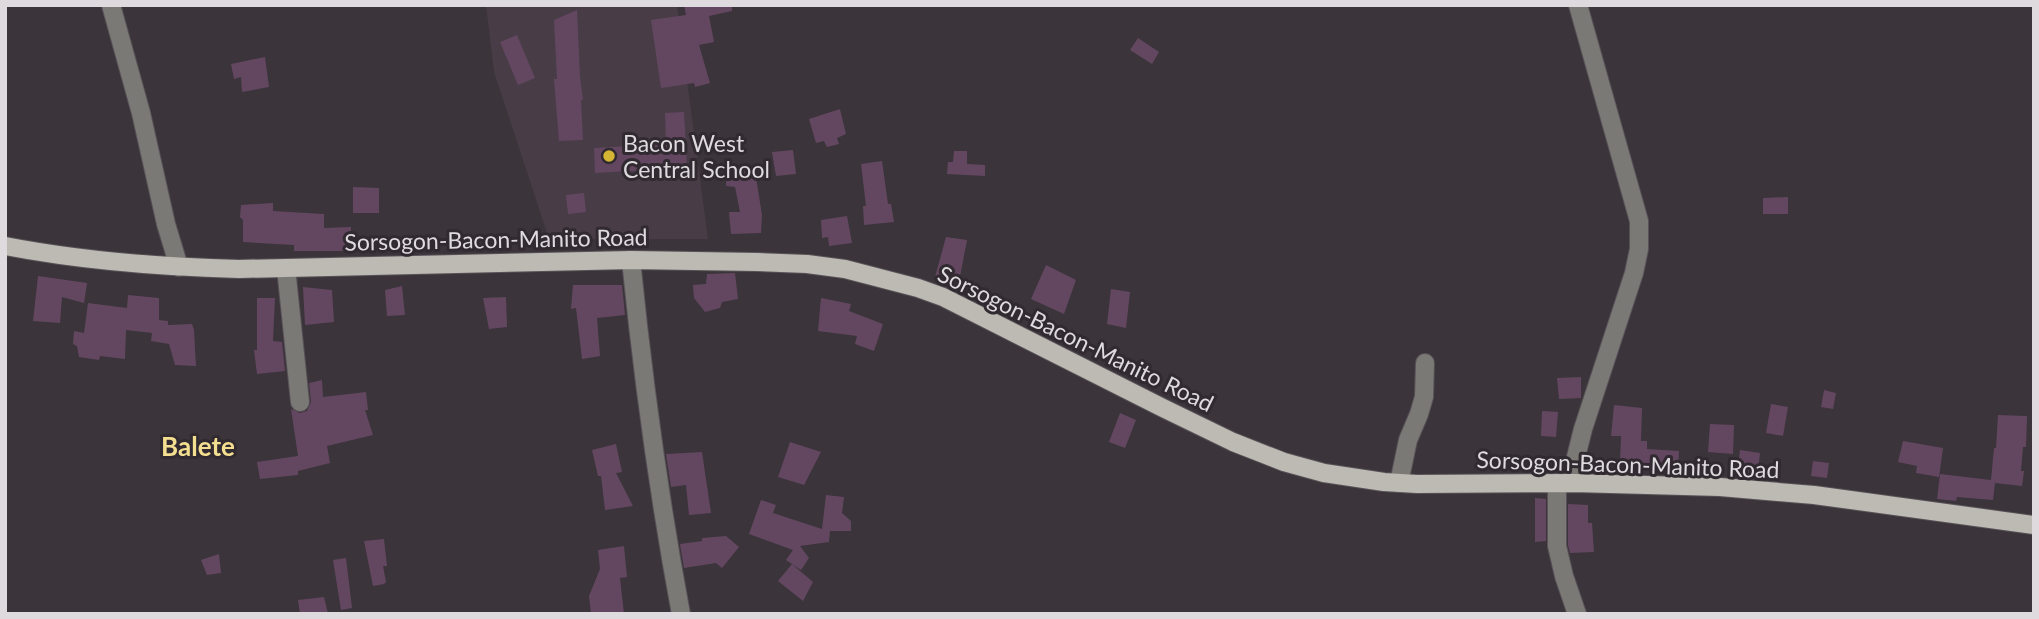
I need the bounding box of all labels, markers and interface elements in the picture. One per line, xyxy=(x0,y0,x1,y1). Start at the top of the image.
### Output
place label: Bacon West Central School xyxy=(623,129,770,183)
marker: Bacon West Central School xyxy=(601,148,617,164)
street label: Sorsogon-Bacon-Manito Road xyxy=(344,222,648,256)
street label: Sorsogon-Bacon-Manito Road xyxy=(934,259,1218,417)
district label: Balete xyxy=(161,430,235,462)
street label: Sorsogon-Bacon-Manito Road xyxy=(1476,445,1780,483)

